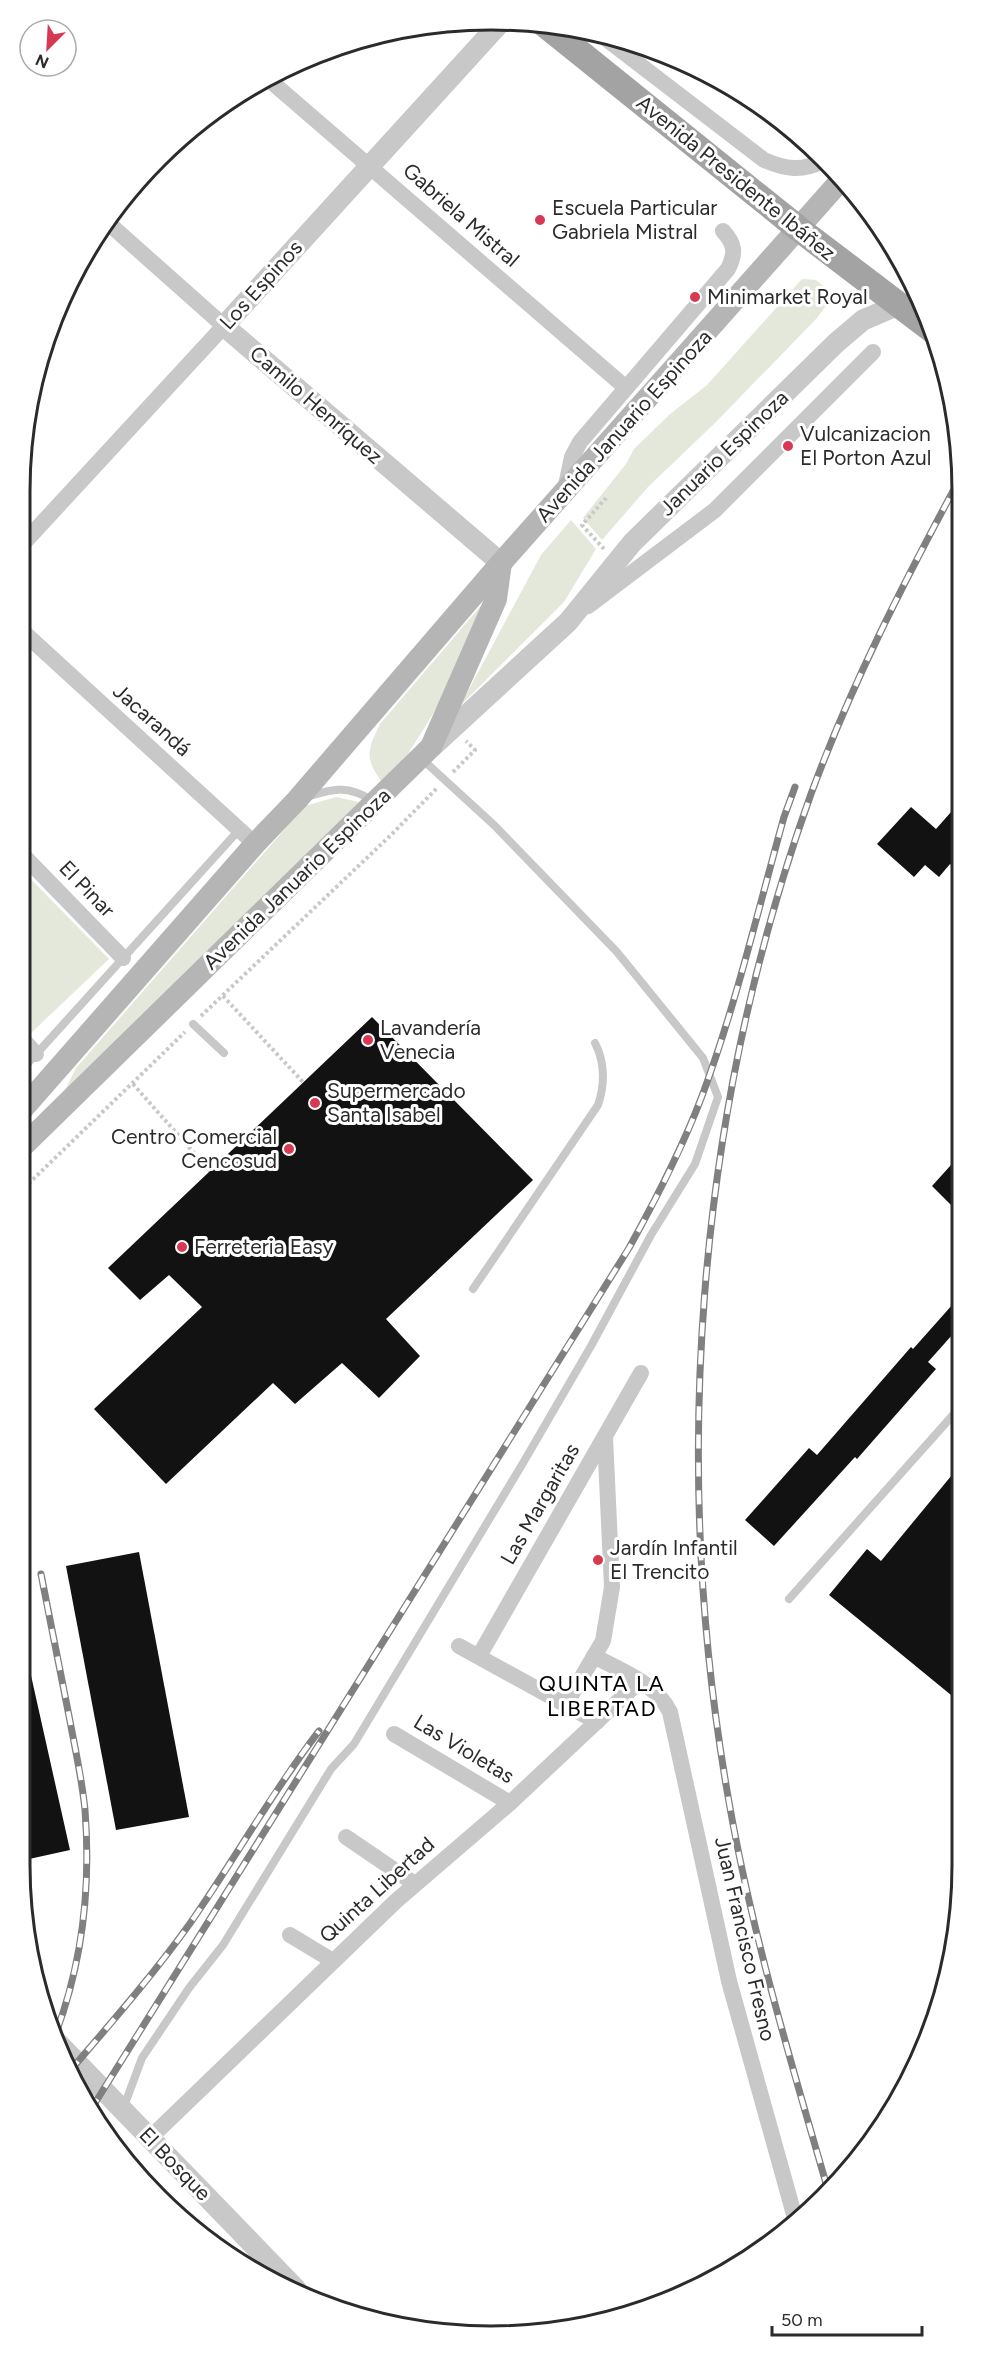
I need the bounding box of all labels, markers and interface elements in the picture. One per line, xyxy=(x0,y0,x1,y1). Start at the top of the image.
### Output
north arrow xyxy=(18,18,78,78)
text: N xyxy=(33,50,52,72)
street label: Avenida Presidente Ibáñez xyxy=(632,90,841,265)
street label: Gabriela Mistral xyxy=(398,157,525,272)
place label: Escuela Particular Gabriela Mistral xyxy=(552,195,717,244)
marker: Escuela Particular Gabriela Mistral xyxy=(533,213,547,227)
street label: Los Espinos xyxy=(214,235,307,334)
place label: Minimarket Royal xyxy=(707,284,868,309)
marker: Minimarket Royal xyxy=(688,290,702,304)
street label: Avenida Januario Espinoza xyxy=(531,324,717,527)
street label: Camilo Henríquez xyxy=(245,340,388,469)
street label: Januario Espinoza xyxy=(654,385,793,520)
place label: Vulcanizacion El Porton Azul xyxy=(800,421,931,470)
marker: Vulcanizacion El Porton Azul xyxy=(781,439,795,453)
street label: Jacarandá xyxy=(108,678,196,761)
street label: Avenida Januario Espinoza xyxy=(198,783,395,975)
street label: El Pinar xyxy=(54,855,120,922)
place label: Lavandería Venecia xyxy=(380,1015,481,1064)
marker: Lavandería Venecia xyxy=(361,1033,375,1047)
place label: Supermercado Santa Isabel xyxy=(327,1078,466,1127)
marker: Supermercado Santa Isabel xyxy=(308,1096,322,1110)
place label: Centro Comercial Cencosud xyxy=(111,1124,277,1173)
marker: Centro Comercial Cencosud xyxy=(282,1142,296,1156)
place label: Ferreteria Easy xyxy=(194,1234,334,1259)
marker: Ferreteria Easy xyxy=(175,1240,189,1254)
street label: Las Margaritas xyxy=(495,1439,584,1569)
place label: Jardín Infantil El Trencito xyxy=(610,1535,738,1584)
marker: Jardín Infantil El Trencito xyxy=(591,1553,605,1567)
district label: QUINTA LA LIBERTAD xyxy=(539,1670,665,1722)
street label: Las Violetas xyxy=(410,1709,519,1788)
street label: Quinta Libertad xyxy=(314,1831,439,1948)
street label: Juan Francisco Fresno xyxy=(710,1834,781,2044)
street label: El Bosque xyxy=(134,2122,216,2206)
scale bar xyxy=(772,2299,922,2337)
text: 50 m xyxy=(781,2309,823,2331)

